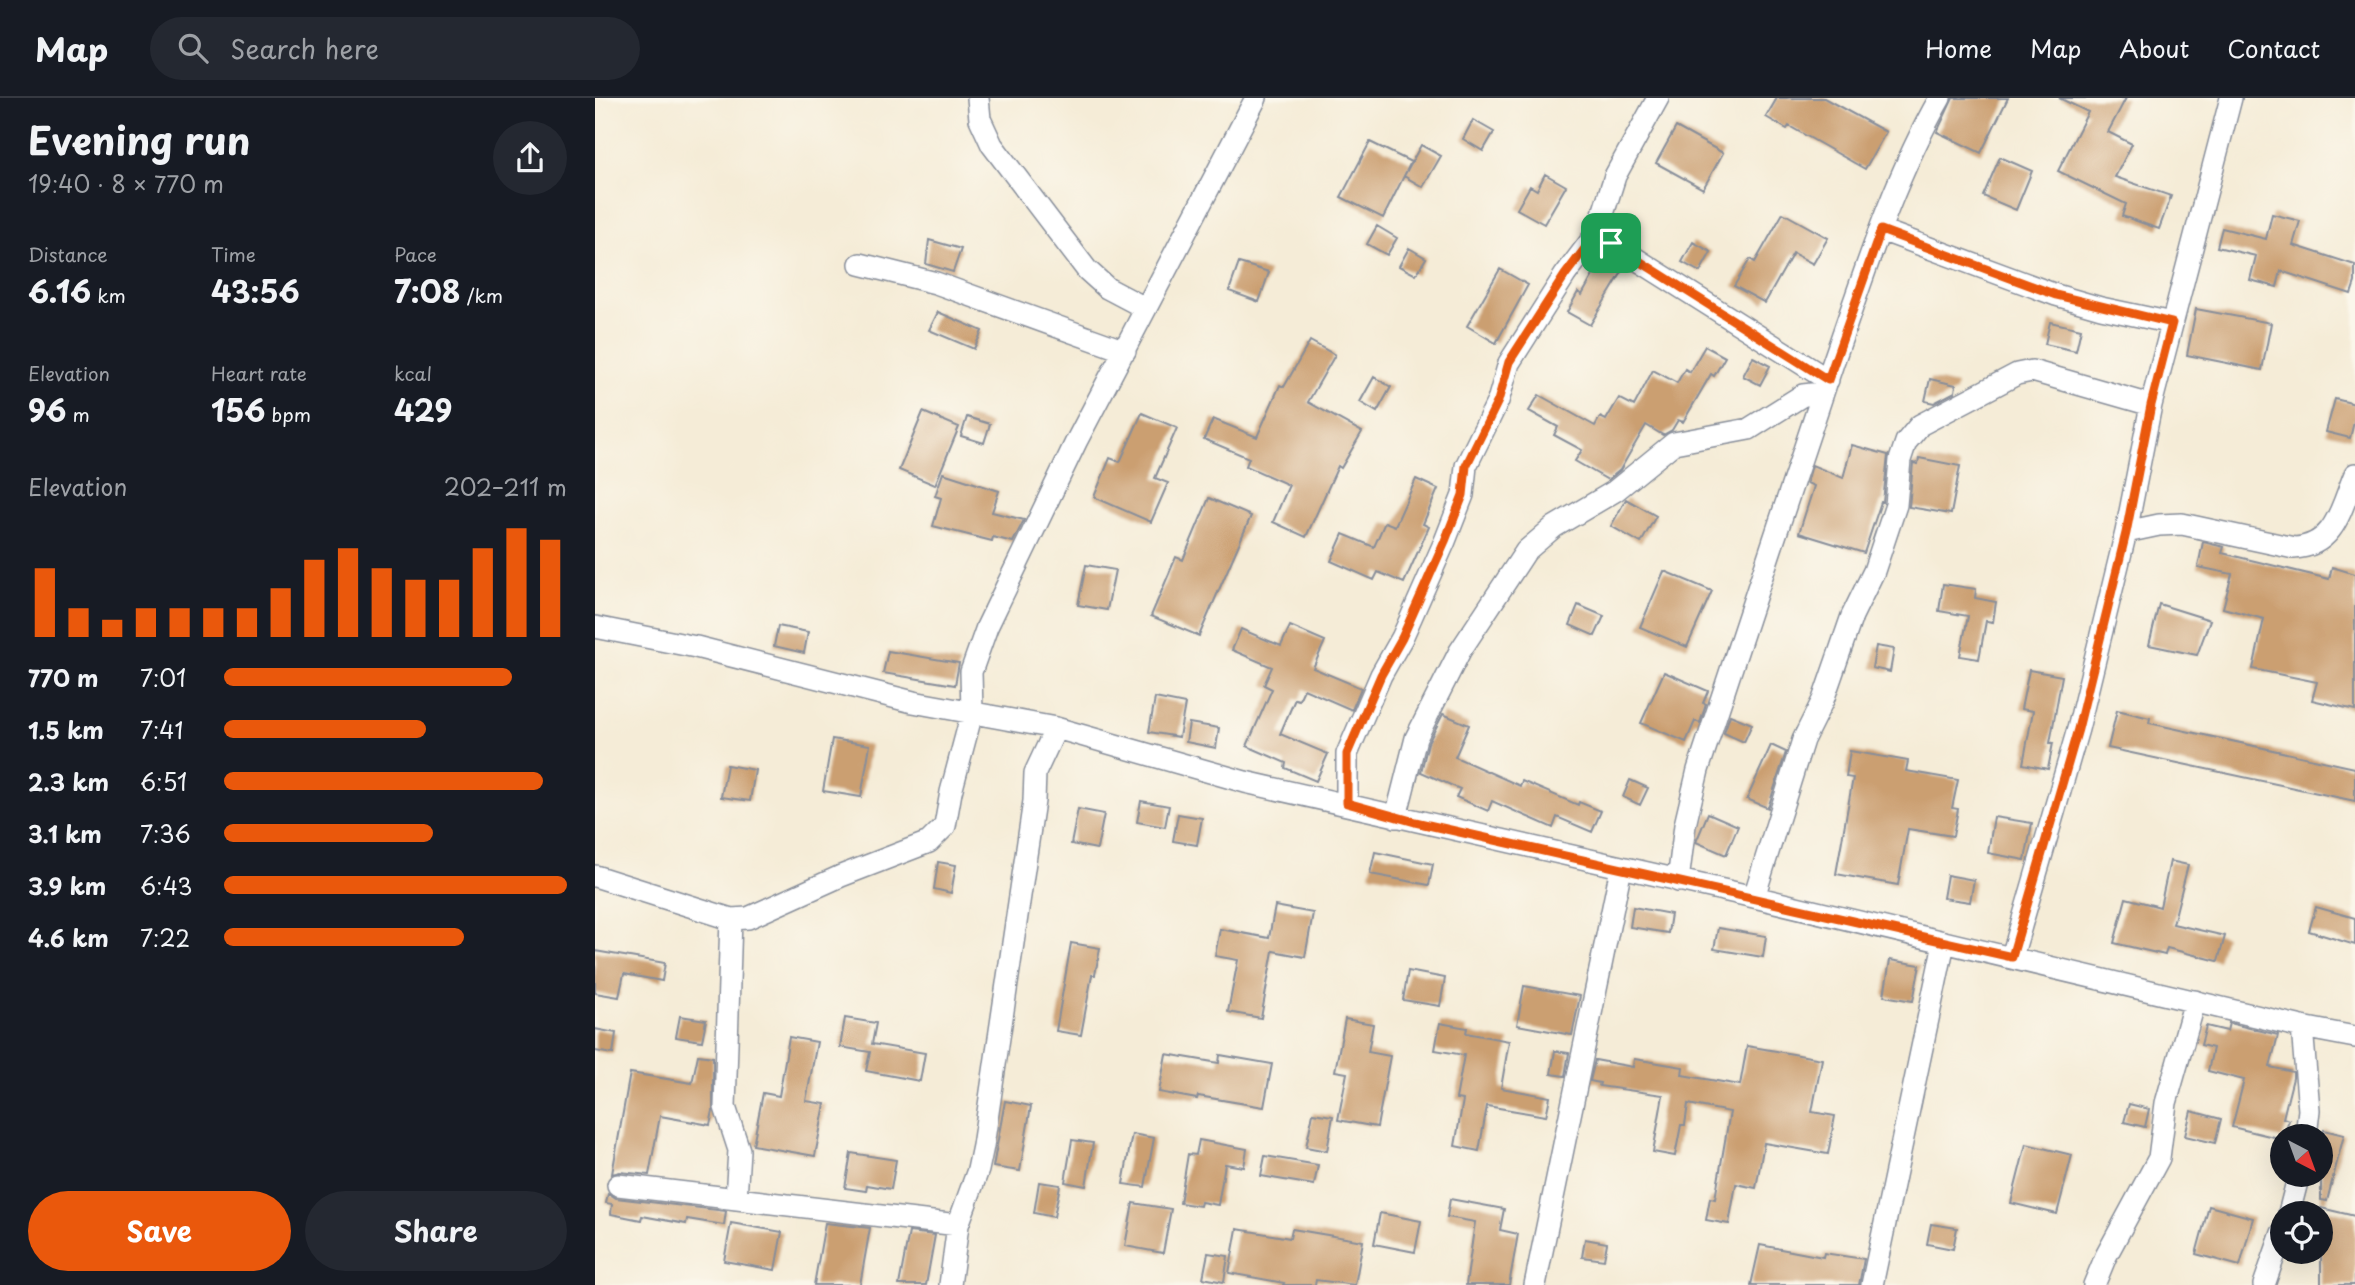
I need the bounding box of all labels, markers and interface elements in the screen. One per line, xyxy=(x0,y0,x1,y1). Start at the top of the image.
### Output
search box xyxy=(150,17,640,80)
text: Map xyxy=(35,23,108,73)
icon: search xyxy=(174,29,212,67)
text: Search here xyxy=(230,29,379,68)
text: Home xyxy=(1925,30,1992,66)
text: Map xyxy=(2030,30,2081,66)
text: About xyxy=(2119,30,2189,66)
text: Contact xyxy=(2227,30,2320,66)
text: Evening run xyxy=(28,111,250,168)
button: share xyxy=(493,121,567,195)
text: 19:40 · 8 × 770 m xyxy=(28,166,224,201)
pin xyxy=(1581,213,1641,273)
icon: arrive xyxy=(1592,224,1630,262)
text: Distance xyxy=(28,240,108,268)
text: Time xyxy=(211,240,256,268)
text: Pace xyxy=(394,240,437,268)
text: 6.16 xyxy=(28,268,91,313)
text: 43:56 xyxy=(211,268,300,313)
text: 7:08 xyxy=(394,268,461,313)
text: km xyxy=(91,281,126,309)
text: /km xyxy=(461,281,503,309)
text: Elevation xyxy=(28,359,110,387)
text: Heart rate xyxy=(211,359,307,387)
text: kcal xyxy=(394,359,432,387)
text: 96 xyxy=(28,387,66,432)
text: 156 xyxy=(211,387,265,432)
text: 429 xyxy=(394,387,453,432)
text: m xyxy=(66,400,90,428)
text: bpm xyxy=(265,400,311,428)
text: Elevation xyxy=(28,469,127,504)
text: 202–211 m xyxy=(444,469,567,504)
text: 770 m xyxy=(28,660,98,695)
text: 7:01 xyxy=(140,660,186,695)
text: 1.5 km xyxy=(28,712,104,747)
text: 7:41 xyxy=(140,712,183,747)
text: 2.3 km xyxy=(28,764,109,799)
text: 6:51 xyxy=(140,764,187,799)
text: 3.1 km xyxy=(28,816,102,851)
text: 7:36 xyxy=(140,816,191,851)
text: 3.9 km xyxy=(28,868,106,903)
text: 6:43 xyxy=(140,868,193,903)
text: 4.6 km xyxy=(28,920,109,955)
text: 7:22 xyxy=(140,920,190,955)
north arrow xyxy=(2270,1124,2333,1186)
map controls xyxy=(2270,1124,2333,1264)
button: Save xyxy=(28,1191,291,1271)
button: Share xyxy=(305,1191,567,1271)
button: locate xyxy=(2270,1201,2333,1264)

